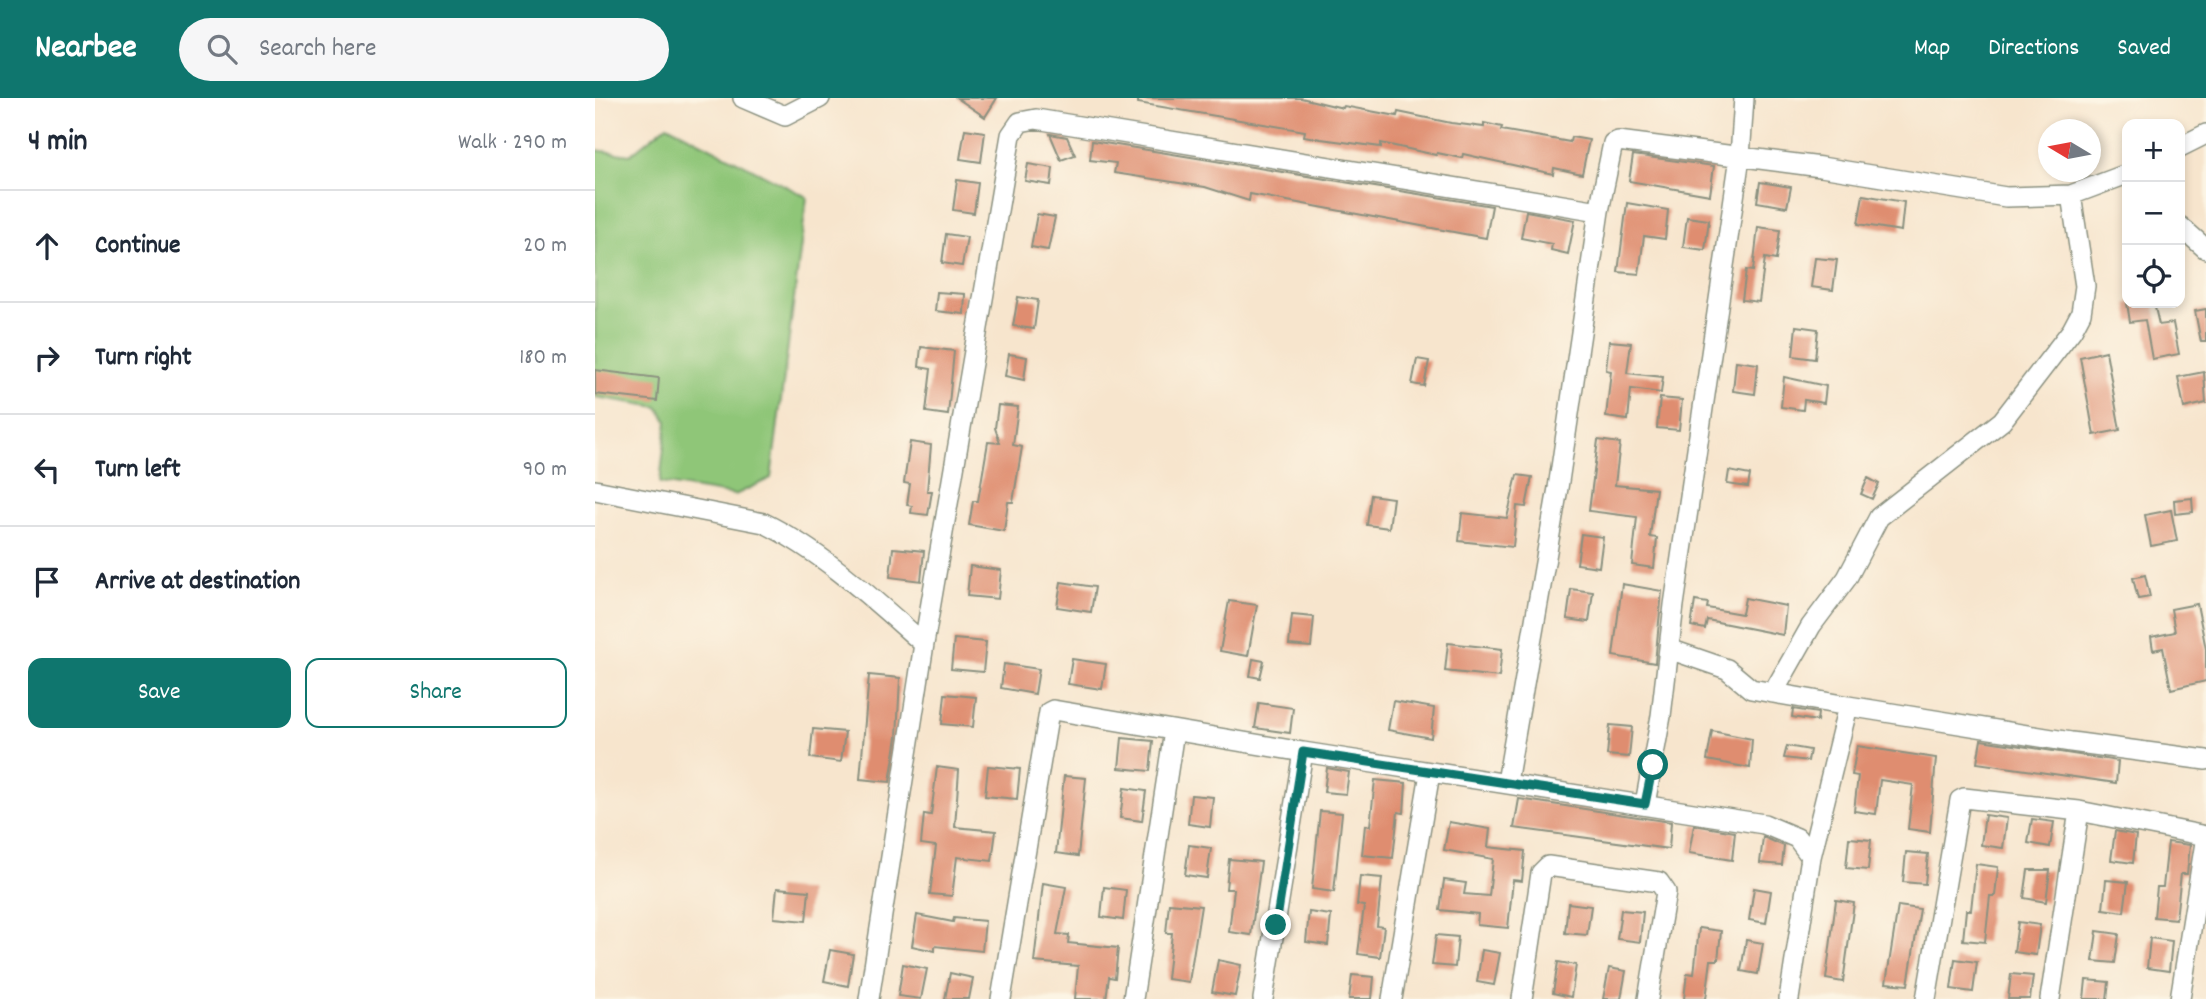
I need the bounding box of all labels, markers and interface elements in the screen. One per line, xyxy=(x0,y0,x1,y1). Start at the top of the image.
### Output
search box xyxy=(179,18,669,81)
text: Nearbee xyxy=(35,26,137,73)
icon: search xyxy=(203,30,241,68)
text: Search here xyxy=(259,31,376,68)
text: Map xyxy=(1914,32,1950,66)
text: Directions xyxy=(1988,32,2079,66)
text: Saved xyxy=(2117,32,2171,66)
north arrow xyxy=(2038,119,2101,182)
map controls xyxy=(2122,119,2185,308)
button: + xyxy=(2122,119,2185,182)
text: 4 min xyxy=(28,122,87,165)
text: Walk · 290 m xyxy=(458,127,567,160)
button: − xyxy=(2122,182,2185,245)
icon: ahead xyxy=(28,227,66,265)
text: Continue xyxy=(95,228,180,265)
text: 20 m xyxy=(523,230,567,263)
button: locate xyxy=(2122,245,2185,308)
icon: right xyxy=(28,339,66,377)
text: Turn right xyxy=(95,340,192,377)
text: 180 m xyxy=(519,342,567,375)
icon: left xyxy=(28,451,66,489)
text: Turn left xyxy=(95,452,181,489)
text: 90 m xyxy=(523,454,567,487)
icon: arrive xyxy=(28,563,66,601)
text: Arrive at destination xyxy=(95,564,300,601)
button: Save xyxy=(28,658,291,728)
button: Share xyxy=(305,658,567,728)
route start xyxy=(1637,749,1668,780)
route end xyxy=(1260,909,1291,940)

